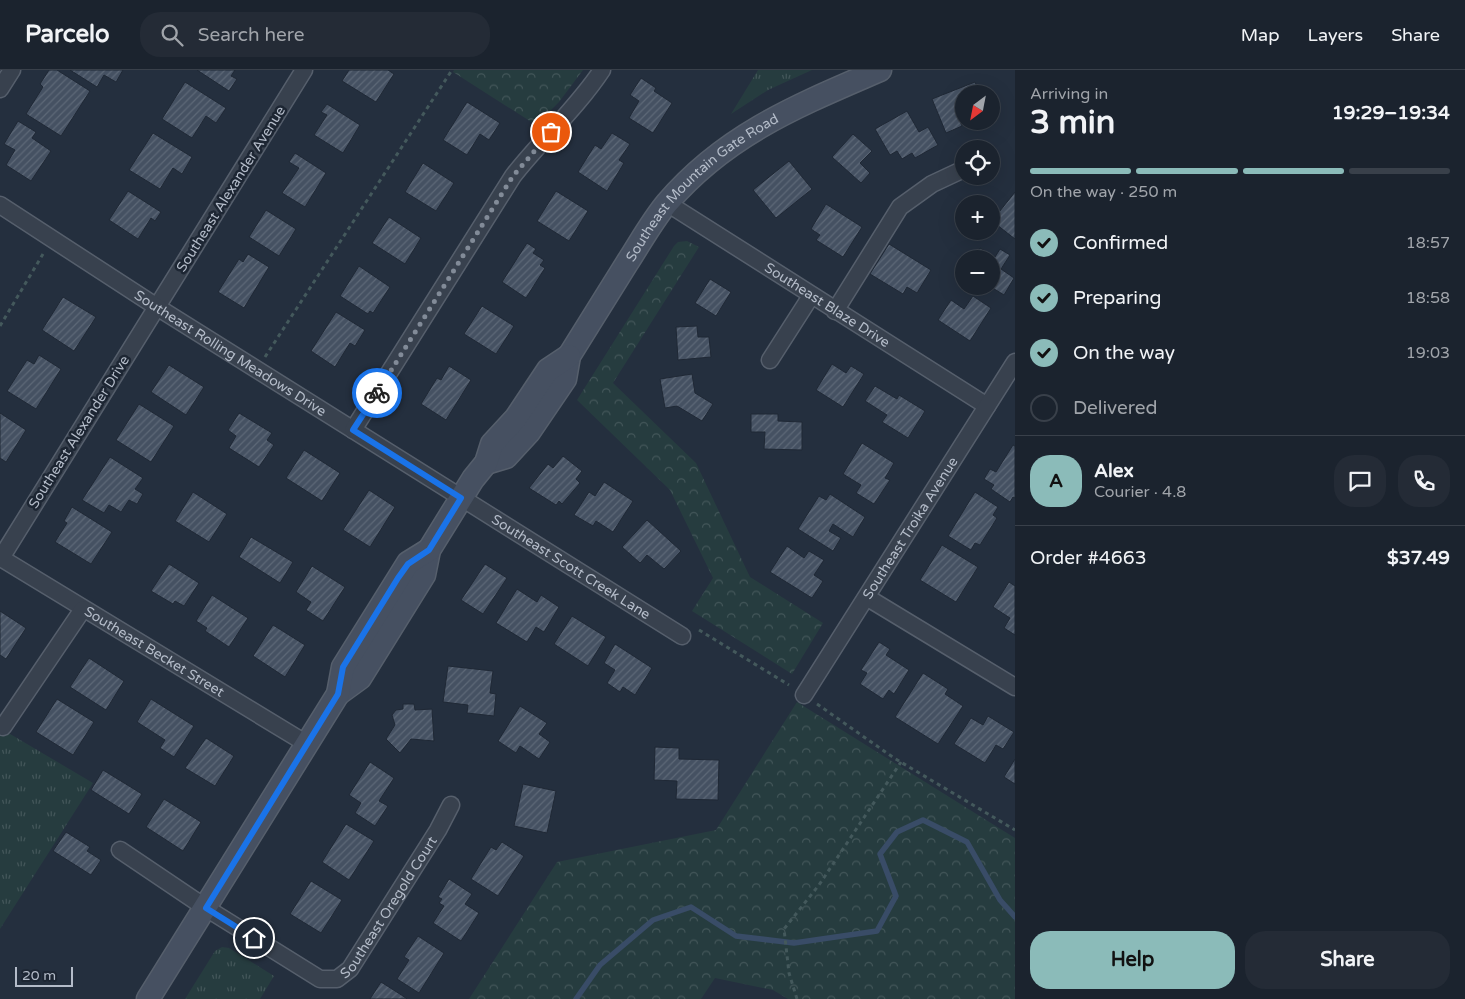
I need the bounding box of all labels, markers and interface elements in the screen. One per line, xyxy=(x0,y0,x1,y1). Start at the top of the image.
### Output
search box xyxy=(140,12,490,57)
text: Parcelo xyxy=(25,20,110,49)
icon: search xyxy=(158,21,186,49)
text: Search here xyxy=(198,24,305,46)
text: Map xyxy=(1241,24,1280,46)
text: Layers xyxy=(1308,24,1363,46)
text: Share xyxy=(1391,24,1440,46)
text: Arriving in xyxy=(1030,84,1108,104)
north arrow xyxy=(955,85,1000,130)
map controls xyxy=(955,85,1000,295)
text: 19:29–19:34 xyxy=(1332,102,1450,124)
street label: Southeast Alexander Avenue xyxy=(173,103,289,275)
text: 3 min xyxy=(1030,104,1115,142)
street label: Southeast Mountain Gate Road xyxy=(622,110,781,265)
pin xyxy=(530,111,572,153)
icon: bag xyxy=(537,118,565,146)
button: locate xyxy=(955,140,1000,185)
text: On the way · 250 m xyxy=(1030,182,1177,202)
button: + xyxy=(955,195,1000,240)
icon: check xyxy=(1030,229,1058,257)
text: Confirmed xyxy=(1073,232,1168,254)
text: 18:57 xyxy=(1406,233,1450,253)
button: − xyxy=(955,250,1000,295)
street label: Southeast Blaze Drive xyxy=(762,259,893,351)
icon: check xyxy=(1030,284,1058,312)
street label: Southeast Rolling Meadows Drive xyxy=(131,286,330,420)
text: Preparing xyxy=(1073,287,1162,309)
text: 18:58 xyxy=(1406,288,1450,308)
icon: check xyxy=(1030,339,1058,367)
text: On the way xyxy=(1073,342,1175,364)
text: 19:03 xyxy=(1406,343,1450,363)
street label: Southeast Alexander Drive xyxy=(25,352,133,512)
courier xyxy=(352,368,402,418)
icon: bike xyxy=(363,379,391,407)
text: Delivered xyxy=(1073,397,1158,419)
street label: Southeast Troika Avenue xyxy=(859,453,961,602)
button: chat xyxy=(1334,455,1386,507)
button: phone xyxy=(1398,455,1450,507)
text: Alex xyxy=(1094,460,1134,482)
text: A xyxy=(1049,470,1063,492)
text: Courier · 4.8 xyxy=(1094,482,1186,502)
street label: Southeast Scott Creek Lane xyxy=(489,510,654,623)
text: Order #4663 xyxy=(1030,547,1147,569)
text: $37.49 xyxy=(1387,547,1450,569)
street label: Southeast Becket Street xyxy=(81,602,228,701)
street label: Southeast Oregold Court xyxy=(337,832,441,982)
pin xyxy=(233,917,275,959)
icon: home xyxy=(240,924,268,952)
button: Help xyxy=(1030,931,1235,989)
button: Share xyxy=(1245,931,1450,989)
scale bar xyxy=(15,964,72,987)
text: 20 m xyxy=(22,967,56,984)

